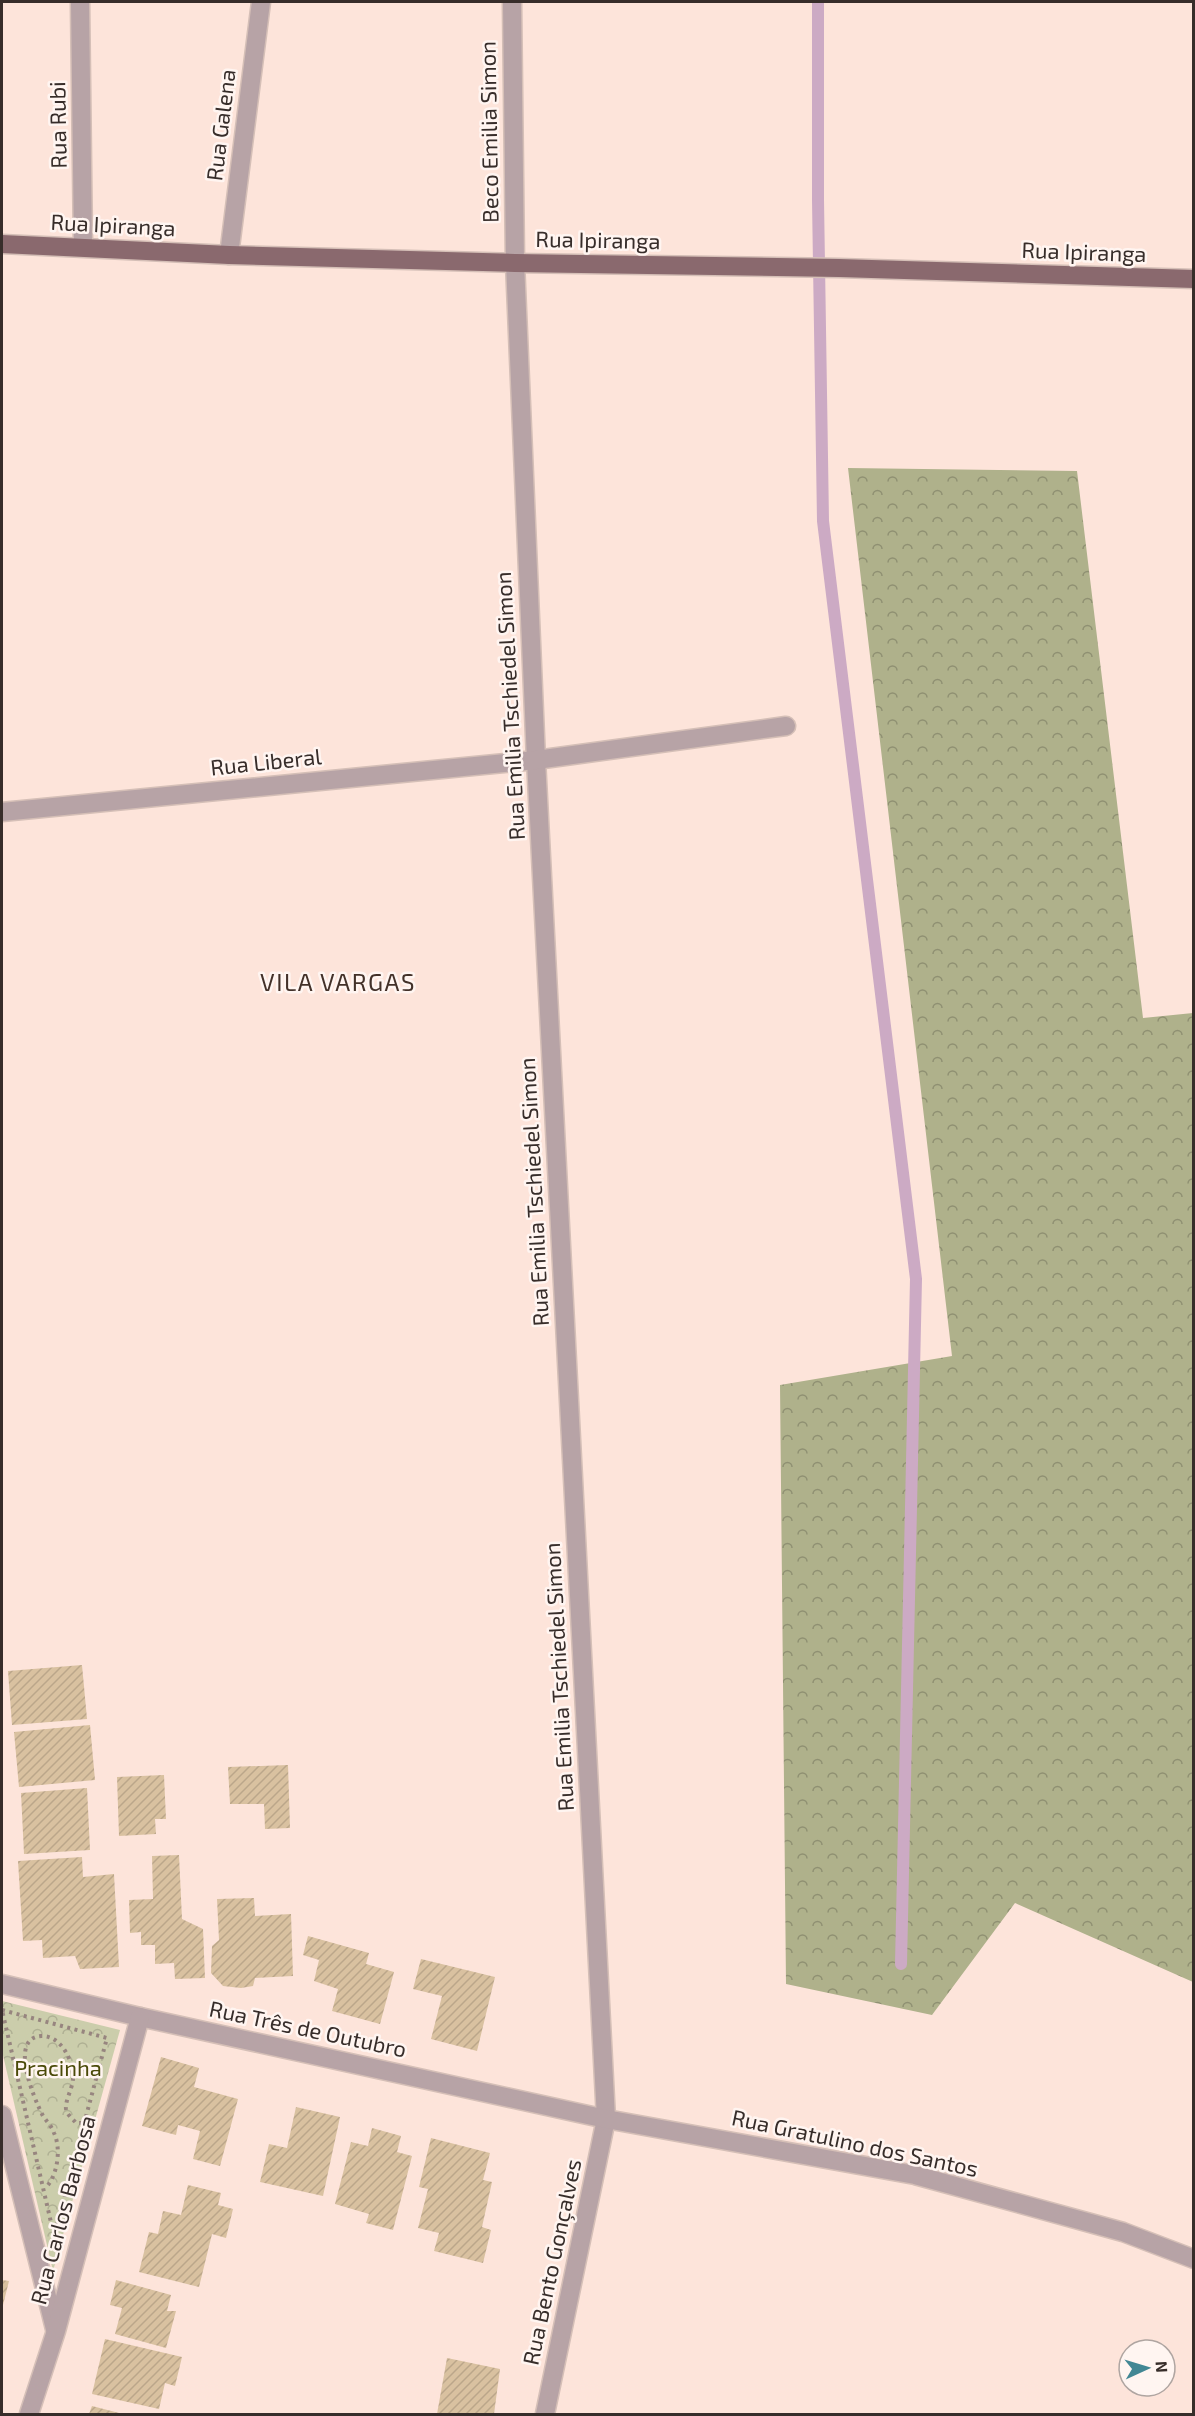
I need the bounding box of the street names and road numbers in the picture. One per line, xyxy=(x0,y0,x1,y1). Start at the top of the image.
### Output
street label: Beco Emilia Simon xyxy=(473,41,503,223)
street label: Rua Galena xyxy=(200,68,240,182)
street label: Rua Rubi xyxy=(43,81,71,169)
street label: Rua Ipiranga xyxy=(50,208,176,240)
street label: Rua Ipiranga xyxy=(535,225,661,253)
street label: Rua Ipiranga xyxy=(1021,236,1147,266)
street label: Rua Emilia Tschiedel Simon xyxy=(489,571,529,841)
street label: Rua Liberal xyxy=(209,742,323,780)
street label: Rua Emilia Tschiedel Simon xyxy=(513,1057,553,1327)
street label: Rua Emilia Tschiedel Simon xyxy=(538,1542,578,1812)
street label: Rua Três de Outubro xyxy=(207,1994,409,2062)
street label: Rua Gratulino dos Santos xyxy=(730,2103,981,2181)
street label: Rua Carlos Barbosa xyxy=(24,2112,100,2307)
street label: Rua Bento Gonçalves xyxy=(517,2157,587,2367)

